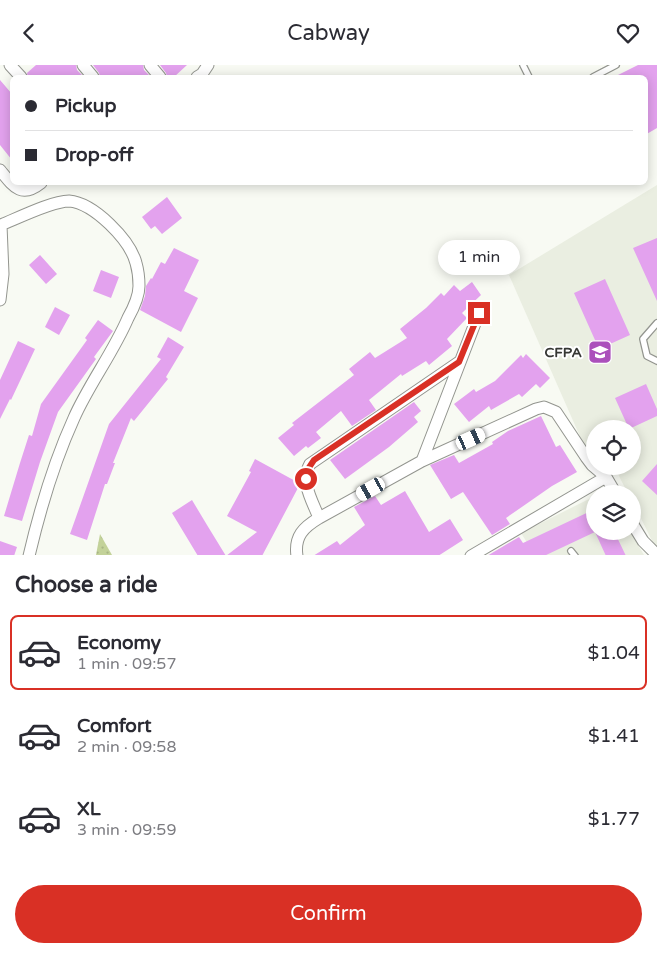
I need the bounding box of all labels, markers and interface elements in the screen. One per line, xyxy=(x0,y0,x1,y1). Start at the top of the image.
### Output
icon: back xyxy=(15,19,43,47)
icon: heart xyxy=(614,19,642,47)
text: Cabway xyxy=(287,20,370,46)
text: Pickup xyxy=(55,95,116,117)
text: Drop-off xyxy=(55,144,134,166)
callout: 1 min xyxy=(438,241,520,275)
text: 1 min xyxy=(458,247,500,267)
route end xyxy=(468,302,490,324)
school or university icon: CFPA xyxy=(587,339,613,365)
place label: CFPA xyxy=(545,344,583,361)
map controls xyxy=(586,420,641,540)
button: locate xyxy=(586,420,641,475)
car xyxy=(454,426,487,452)
route start xyxy=(295,468,317,490)
car xyxy=(354,475,387,503)
button: layers xyxy=(586,485,641,540)
text: Choose a ride xyxy=(15,572,158,598)
icon: car xyxy=(17,630,62,675)
text: Economy xyxy=(77,632,161,654)
text: $1.04 xyxy=(588,642,640,664)
text: 1 min · 09:57 xyxy=(77,654,176,674)
icon: car xyxy=(17,713,62,758)
text: Comfort xyxy=(77,715,151,737)
text: $1.41 xyxy=(588,725,640,747)
text: 2 min · 09:58 xyxy=(77,737,176,757)
icon: car xyxy=(17,796,62,841)
text: XL xyxy=(77,798,101,820)
text: $1.77 xyxy=(588,808,640,830)
text: 3 min · 09:59 xyxy=(77,820,176,840)
button: Confirm xyxy=(15,885,642,943)

